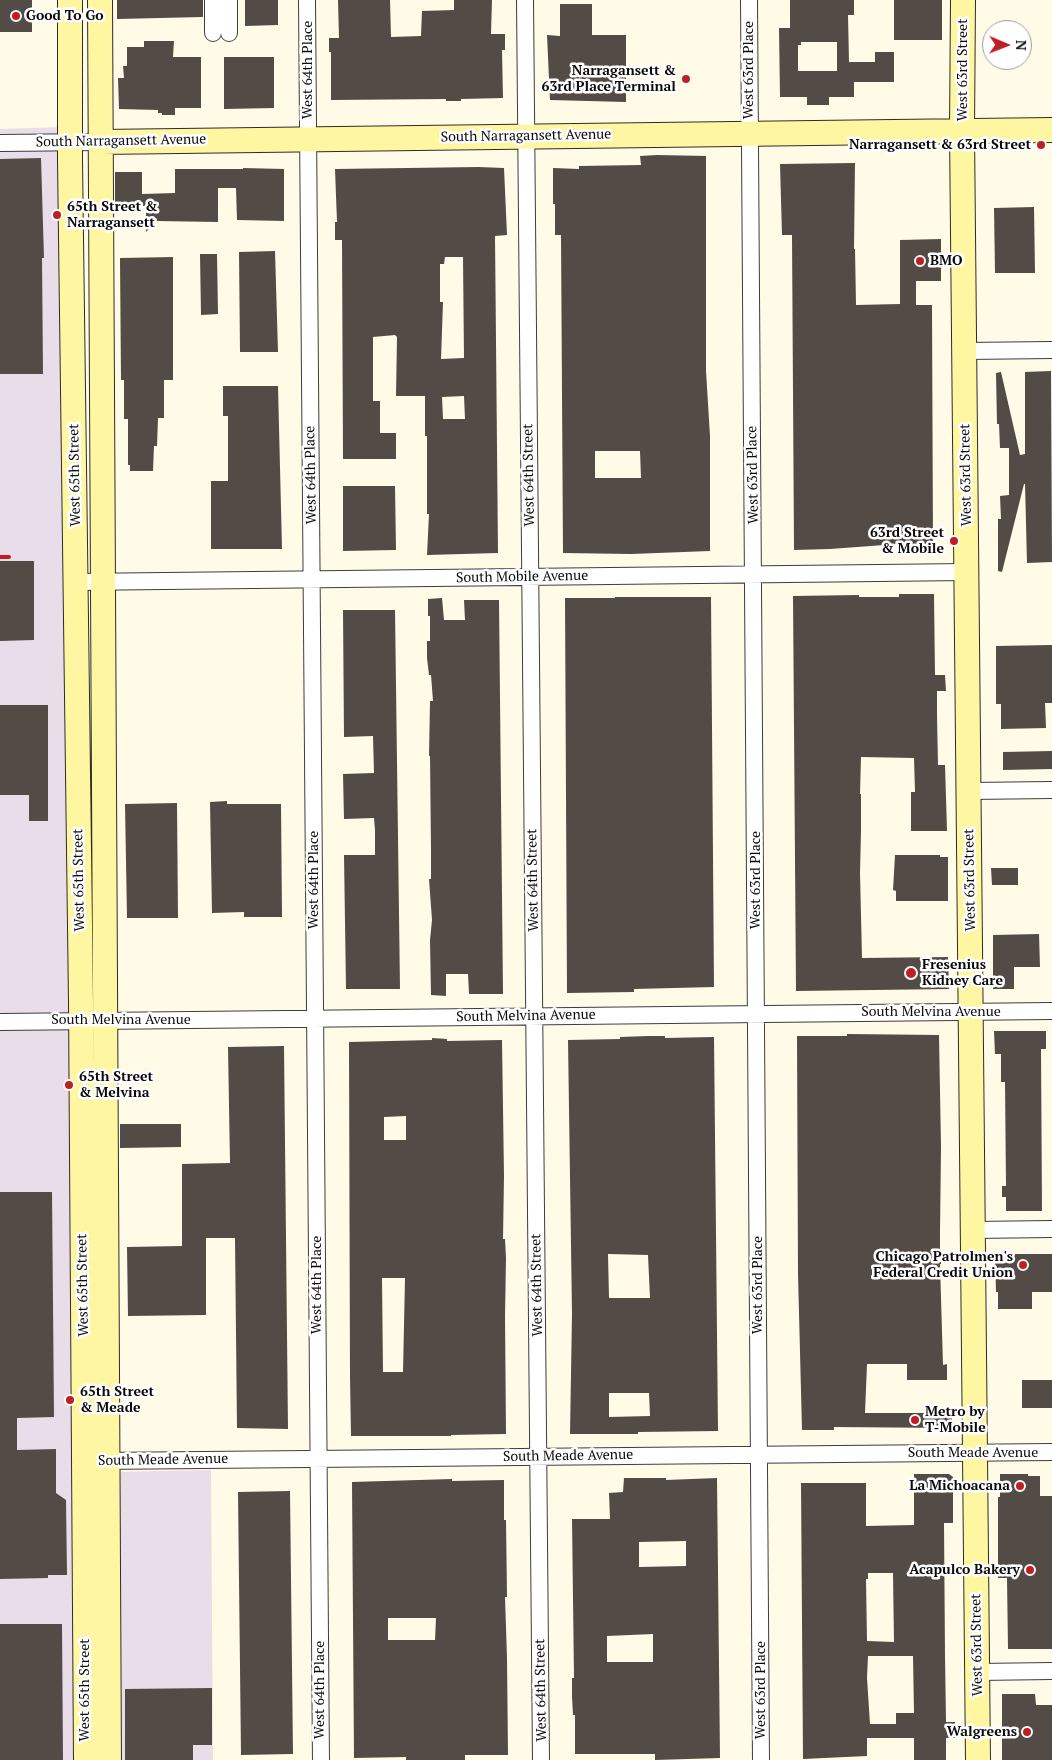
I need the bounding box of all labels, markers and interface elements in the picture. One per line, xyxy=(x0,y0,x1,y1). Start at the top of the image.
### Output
place label: Good To Go xyxy=(26,8,104,24)
marker: Good To Go xyxy=(10,10,22,22)
street label: West 63rd Street xyxy=(955,19,971,121)
north arrow xyxy=(982,20,1032,70)
street label: West 64th Place xyxy=(300,21,316,119)
street label: West 63rd Place xyxy=(741,21,757,119)
text: N xyxy=(1012,40,1031,51)
place label: Narragansett & 63rd Place Terminal xyxy=(542,63,676,95)
marker: Narragansett & 63rd Place Terminal xyxy=(680,73,692,85)
street label: South Narragansett Avenue xyxy=(441,126,611,146)
street label: South Narragansett Avenue xyxy=(36,131,206,151)
place label: Narragansett & 63rd Street xyxy=(849,137,1031,153)
marker: Narragansett & 63rd Street xyxy=(1035,139,1047,151)
place label: 65th Street & Narragansett xyxy=(67,199,158,232)
marker: 65th Street & Narragansett xyxy=(51,209,63,221)
place label: BMO xyxy=(930,253,963,269)
marker: BMO xyxy=(914,255,926,267)
street label: West 65th Street xyxy=(66,423,84,527)
street label: West 64th Street xyxy=(520,423,538,527)
street label: West 63rd Street xyxy=(957,424,975,526)
street label: West 64th Place xyxy=(302,426,320,524)
street label: West 63rd Place xyxy=(744,426,762,524)
place label: 63rd Street & Mobile xyxy=(870,525,944,558)
marker: 63rd Street & Mobile xyxy=(948,535,960,547)
street label: South Mobile Avenue xyxy=(456,567,588,587)
street label: West 65th Street xyxy=(70,828,88,932)
street label: West 64th Street xyxy=(524,828,542,932)
street label: West 63rd Street xyxy=(961,829,979,931)
street label: West 64th Place xyxy=(306,831,322,929)
street label: West 63rd Place xyxy=(748,831,764,929)
place label: Fresenius Kidney Care xyxy=(922,957,1003,990)
marker: Fresenius Kidney Care xyxy=(904,966,918,980)
street label: South Melvina Avenue xyxy=(861,1004,1001,1020)
street label: South Melvina Avenue xyxy=(456,1006,596,1026)
street label: South Melvina Avenue xyxy=(51,1012,191,1028)
place label: 65th Street & Melvina xyxy=(79,1069,153,1102)
marker: 65th Street & Melvina xyxy=(63,1079,75,1091)
street label: West 65th Street xyxy=(74,1233,92,1337)
street label: West 64th Street xyxy=(528,1233,546,1337)
street label: West 64th Place xyxy=(309,1236,325,1334)
street label: West 63rd Place xyxy=(750,1236,766,1334)
place label: Chicago Patrolmen's Federal Credit Union xyxy=(873,1249,1013,1282)
marker: Chicago Patrolmen's Federal Credit Union xyxy=(1017,1259,1029,1271)
place label: 65th Street & Meade xyxy=(80,1384,154,1416)
marker: 65th Street & Meade xyxy=(64,1394,76,1406)
place label: Metro by T-Mobile xyxy=(925,1404,986,1436)
marker: Metro by T-Mobile xyxy=(909,1414,921,1426)
street label: South Meade Avenue xyxy=(908,1445,1038,1461)
street label: South Meade Avenue xyxy=(503,1446,633,1466)
street label: South Meade Avenue xyxy=(98,1450,228,1470)
place label: La Michoacana xyxy=(909,1478,1010,1494)
marker: La Michoacana xyxy=(1014,1480,1026,1492)
place label: Acapulco Bakery xyxy=(909,1562,1020,1578)
marker: Acapulco Bakery xyxy=(1024,1564,1036,1576)
street label: West 63rd Street xyxy=(968,1594,986,1696)
street label: West 64th Street xyxy=(532,1638,550,1742)
street label: West 65th Street xyxy=(77,1639,93,1741)
street label: West 64th Place xyxy=(312,1641,328,1739)
street label: West 63rd Place xyxy=(753,1641,769,1739)
place label: Walgreens xyxy=(947,1724,1017,1740)
marker: Walgreens xyxy=(1021,1726,1033,1738)

